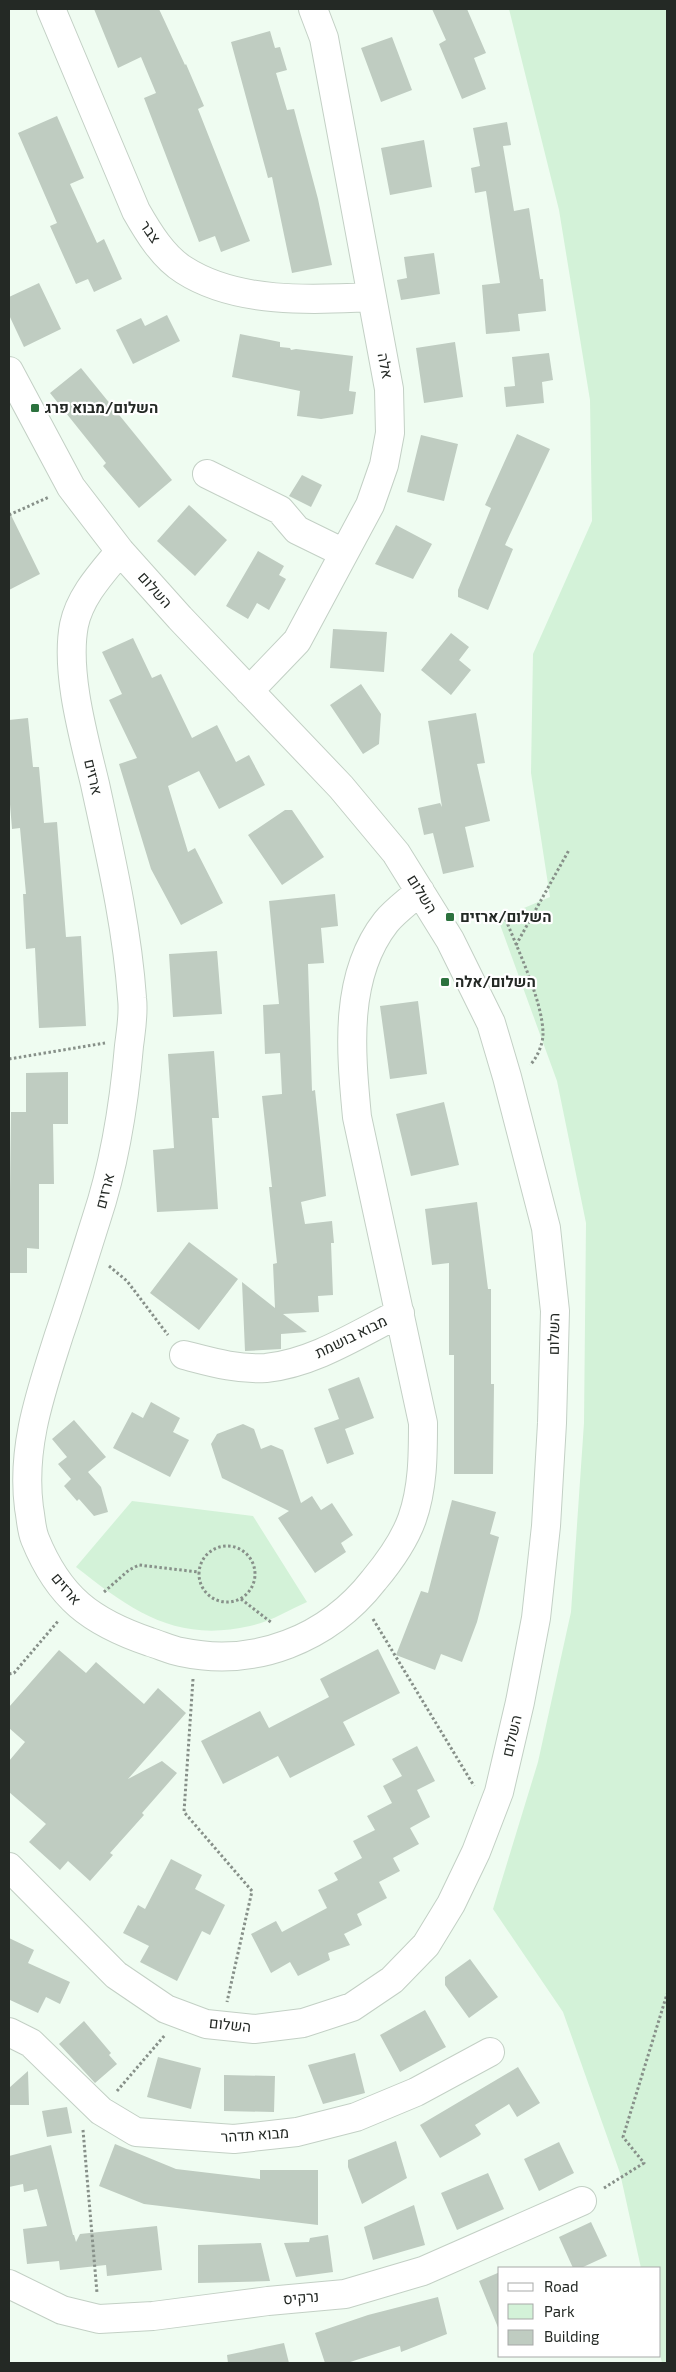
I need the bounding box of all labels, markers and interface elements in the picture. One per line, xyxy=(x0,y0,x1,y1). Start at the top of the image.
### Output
street label: צבר xyxy=(137,217,165,246)
street label: אלה xyxy=(375,351,397,380)
place label: השלום/מבוא פרג xyxy=(45,398,158,416)
marker: השלום/מבוא פרג xyxy=(29,402,41,414)
street label: השלום xyxy=(135,568,177,611)
street label: ארזים xyxy=(81,757,107,797)
street label: השלום xyxy=(404,871,442,916)
place label: השלום/ארזים xyxy=(460,907,551,925)
marker: השלום/ארזים xyxy=(444,911,456,923)
place label: השלום/אלה xyxy=(455,972,536,990)
marker: השלום/אלה xyxy=(439,976,451,988)
street label: ארזים xyxy=(91,1171,117,1211)
street label: מבוא בושמת xyxy=(312,1311,390,1361)
street label: השלום xyxy=(544,1313,562,1355)
street label: ארזים xyxy=(48,1569,85,1608)
street label: השלום xyxy=(497,1713,525,1758)
street label: השלום xyxy=(208,2013,252,2035)
street label: מבוא תדהר xyxy=(220,2123,290,2145)
legend xyxy=(498,2267,661,2357)
text: Road xyxy=(544,2277,579,2295)
street label: נרקיס xyxy=(282,2286,320,2308)
text: Park xyxy=(544,2302,575,2320)
text: Building xyxy=(544,2327,600,2345)

